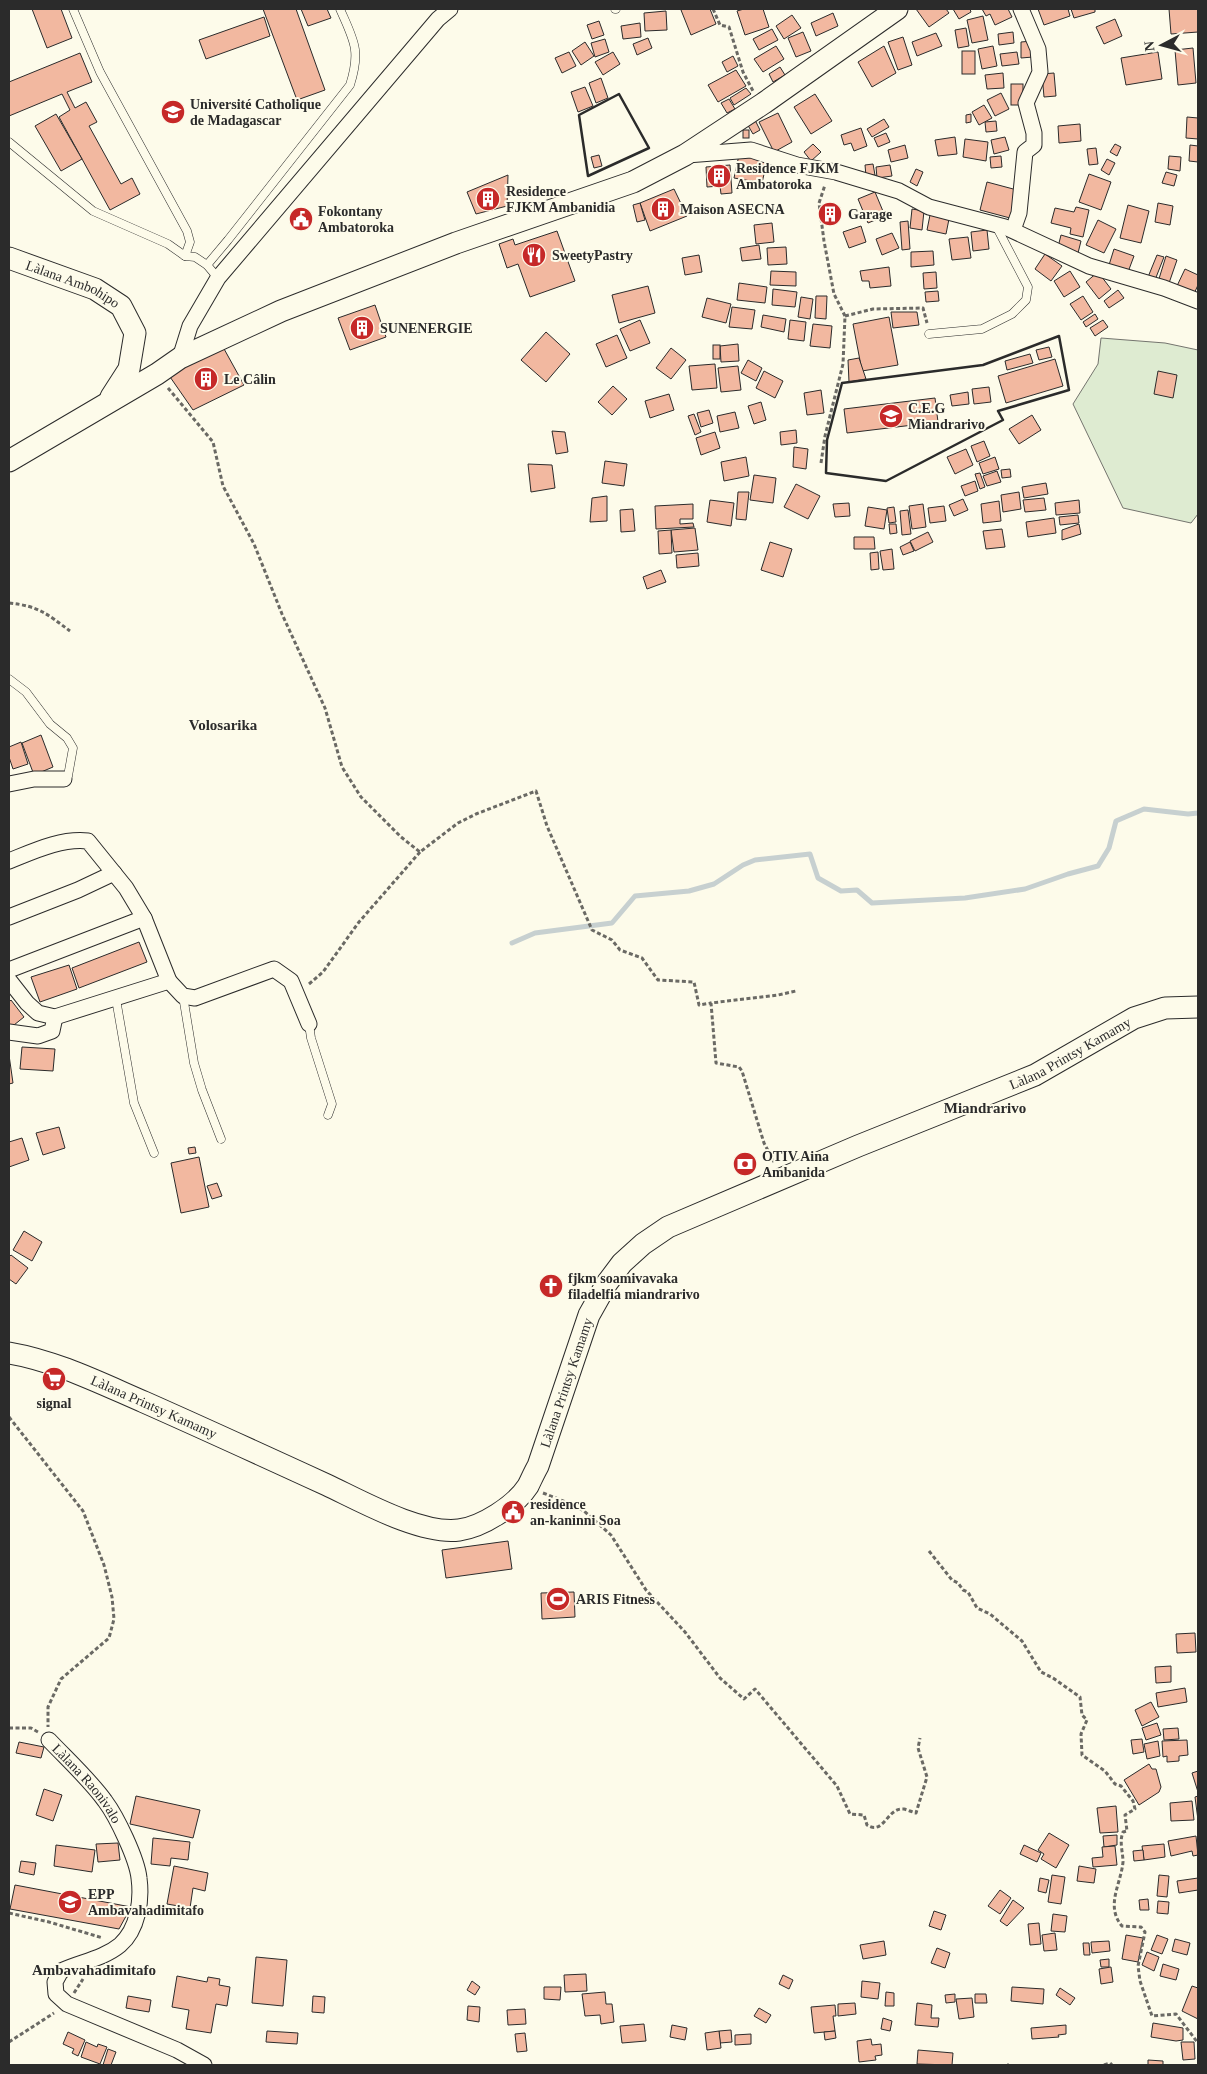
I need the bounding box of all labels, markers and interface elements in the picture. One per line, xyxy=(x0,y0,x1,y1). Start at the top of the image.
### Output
north arrow xyxy=(1137,20,1187,70)
text: N xyxy=(1142,40,1158,52)
place label: Université Catholique de Madagascar xyxy=(190,97,321,128)
school or university icon: Université Catholique de Madagascar xyxy=(160,99,186,125)
place label: Residence FJKM Ambatoroka xyxy=(736,161,839,192)
building icon: Residence FJKM Ambatoroka xyxy=(706,163,732,189)
place label: Residence FJKM Ambanidia xyxy=(506,184,615,215)
building icon: Residence FJKM Ambanidia xyxy=(475,186,501,212)
building icon: Maison ASECNA xyxy=(650,196,676,222)
building icon: Garage xyxy=(817,201,843,227)
place label: Maison ASECNA xyxy=(680,202,786,217)
place label: Fokontany Ambatoroka xyxy=(318,204,394,235)
public building icon: Fokontany Ambatoroka xyxy=(288,206,314,232)
place label: Garage xyxy=(848,207,892,222)
restaurant icon: SweetyPastry xyxy=(521,242,547,268)
place label: SweetyPastry xyxy=(552,248,633,263)
street label: Làlana Ambohipo xyxy=(24,258,122,311)
building icon: SUNENERGIE xyxy=(349,315,375,341)
place label: SUNENERGIE xyxy=(380,321,473,336)
building icon: Le Câlin xyxy=(193,366,219,392)
place label: Le Câlin xyxy=(224,372,276,387)
place label: C.E.G Miandrarivo xyxy=(908,401,985,432)
school or university icon: C.E.G Miandrarivo xyxy=(878,403,904,429)
district label: Volosarika xyxy=(189,717,258,733)
street label: Làlana Printsy Kamamy xyxy=(1007,1014,1134,1092)
district label: Miandrarivo xyxy=(944,1100,1026,1116)
place label: OTIV Aina Ambanida xyxy=(762,1149,829,1180)
bank icon: OTIV Aina Ambanida xyxy=(732,1151,758,1177)
place label: fjkm soamivavaka filadelfia miandrarivo xyxy=(568,1271,700,1302)
church icon: fjkm soamivavaka filadelfia miandrarivo xyxy=(538,1273,564,1299)
street label: Làlana Printsy Kamamy xyxy=(538,1316,596,1450)
supermarket icon: signal xyxy=(41,1366,67,1392)
street label: Làlana Printsy Kamamy xyxy=(89,1373,219,1442)
place label: signal xyxy=(36,1396,72,1411)
place label: residence an-kaninni Soa xyxy=(530,1497,621,1528)
public building icon: residence an-kaninni Soa xyxy=(500,1499,526,1525)
sports icon: ARIS Fitness xyxy=(545,1586,571,1612)
place label: ARIS Fitness xyxy=(576,1592,656,1607)
street label: Làlana Raonivalo xyxy=(49,1741,124,1826)
place label: EPP Ambavahadimitafo xyxy=(88,1887,204,1918)
school or university icon: EPP Ambavahadimitafo xyxy=(57,1889,83,1915)
district label: Ambavahadimitafo xyxy=(32,1962,156,1978)

